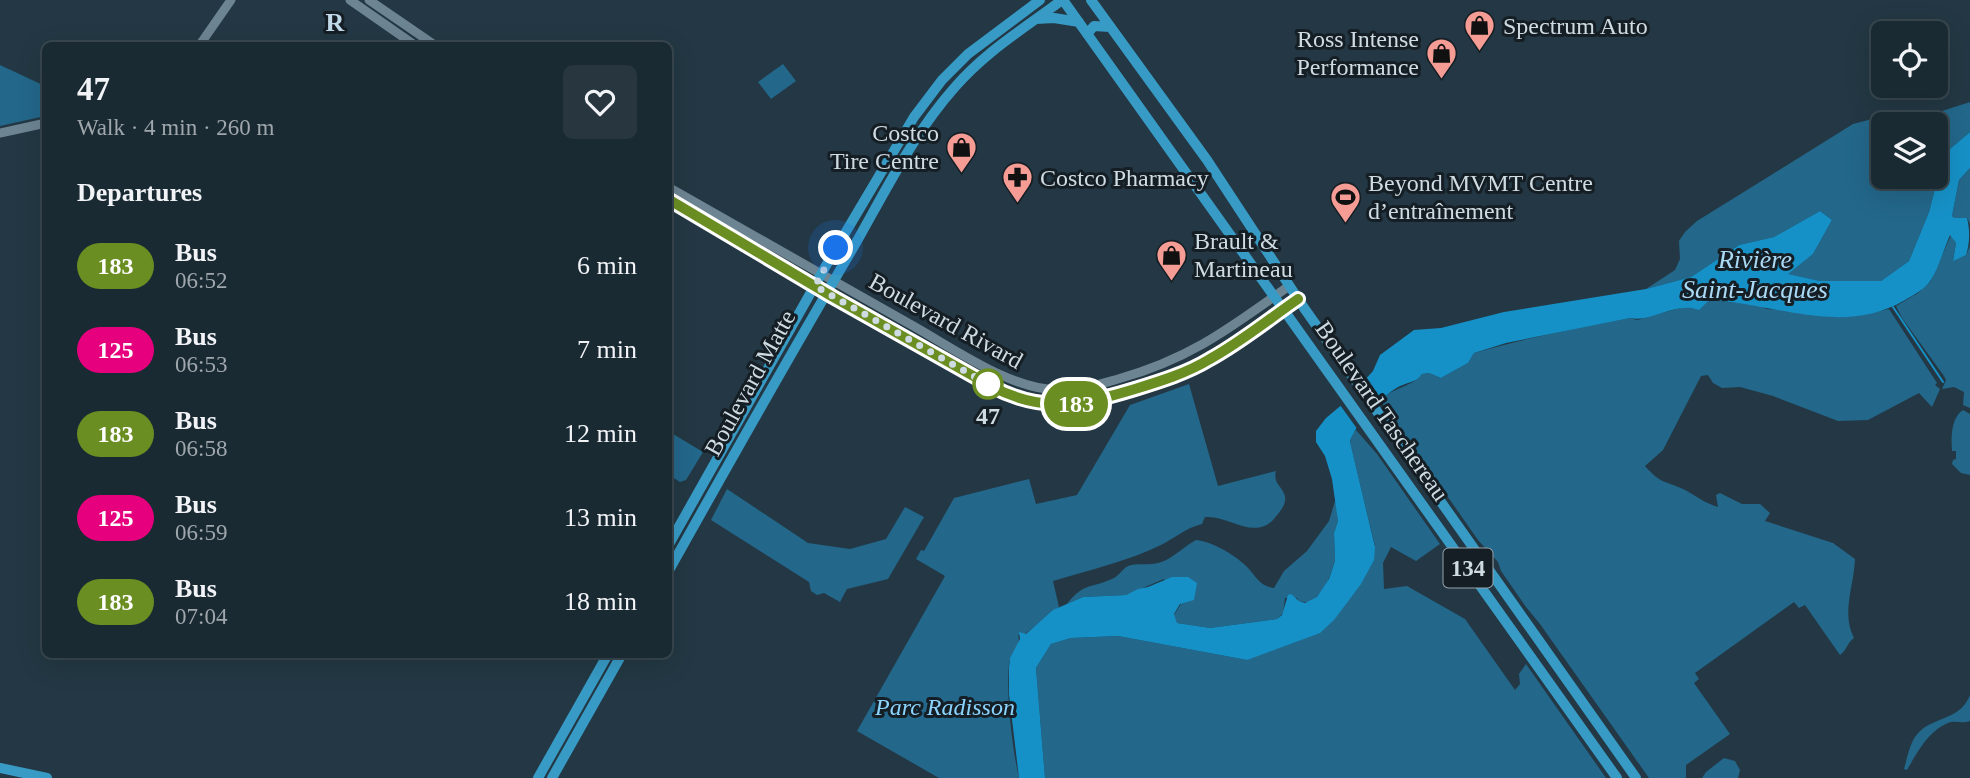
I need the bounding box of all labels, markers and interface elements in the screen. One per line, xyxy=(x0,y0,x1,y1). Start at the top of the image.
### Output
district label: R xyxy=(326,8,345,37)
shop icon: Spectrum Auto xyxy=(1463,9,1497,53)
place label: Spectrum Auto xyxy=(1503,13,1648,39)
map controls xyxy=(1871,21,1948,189)
button: locate xyxy=(1871,21,1948,98)
place label: Ross Intense Performance xyxy=(1296,26,1419,80)
shop icon: Ross Intense Performance xyxy=(1425,36,1459,80)
button: heart xyxy=(563,65,637,139)
text: 47 xyxy=(77,71,110,107)
button: layers xyxy=(1871,112,1948,189)
text: Walk · 4 min · 260 m xyxy=(77,115,274,140)
place label: Costco Tire Centre xyxy=(830,120,939,174)
shop icon: Costco Tire Centre xyxy=(945,130,979,174)
pharmacy icon: Costco Pharmacy xyxy=(1000,161,1034,205)
place label: Costco Pharmacy xyxy=(1040,165,1209,191)
place label: Beyond MVMT Centre d’entraînement xyxy=(1368,170,1593,224)
text: Departures xyxy=(77,178,202,207)
sports icon: Beyond MVMT Centre d’entraînement xyxy=(1328,180,1362,224)
place label: Brault & Martineau xyxy=(1194,228,1293,282)
your location xyxy=(818,230,853,265)
text: Bus xyxy=(175,238,217,267)
shop icon: Brault & Martineau xyxy=(1154,238,1188,282)
water label: Rivière Saint-Jacques xyxy=(1682,245,1828,304)
text: 6 min xyxy=(577,251,637,280)
text: 183 xyxy=(98,253,134,279)
text: 06:52 xyxy=(175,268,227,293)
street label: Boulevard Rivard xyxy=(865,268,1027,374)
street label: Boulevard Matte xyxy=(699,306,801,460)
street label: Boulevard Taschereau xyxy=(1310,316,1454,506)
text: Bus xyxy=(175,322,217,351)
text: 7 min xyxy=(577,335,637,364)
text: 125 xyxy=(98,337,134,363)
text: 06:53 xyxy=(175,352,227,377)
marker: 47 xyxy=(973,369,1003,399)
line badge: 183 xyxy=(1036,381,1116,427)
text: 183 xyxy=(1058,391,1094,417)
place label: 47 xyxy=(976,403,1000,429)
text: Bus xyxy=(175,406,217,435)
text: 12 min xyxy=(564,419,637,448)
text: 183 xyxy=(98,421,134,447)
text: 06:58 xyxy=(175,436,227,461)
text: Bus xyxy=(175,490,217,519)
text: 13 min xyxy=(564,503,637,532)
text: 125 xyxy=(98,505,134,531)
text: 06:59 xyxy=(175,520,227,545)
road number: 134 xyxy=(1444,548,1492,588)
text: Bus xyxy=(175,574,217,603)
text: 18 min xyxy=(564,587,637,616)
text: 183 xyxy=(98,589,134,615)
text: 07:04 xyxy=(175,604,227,629)
park label: Parc Radisson xyxy=(874,694,1015,720)

